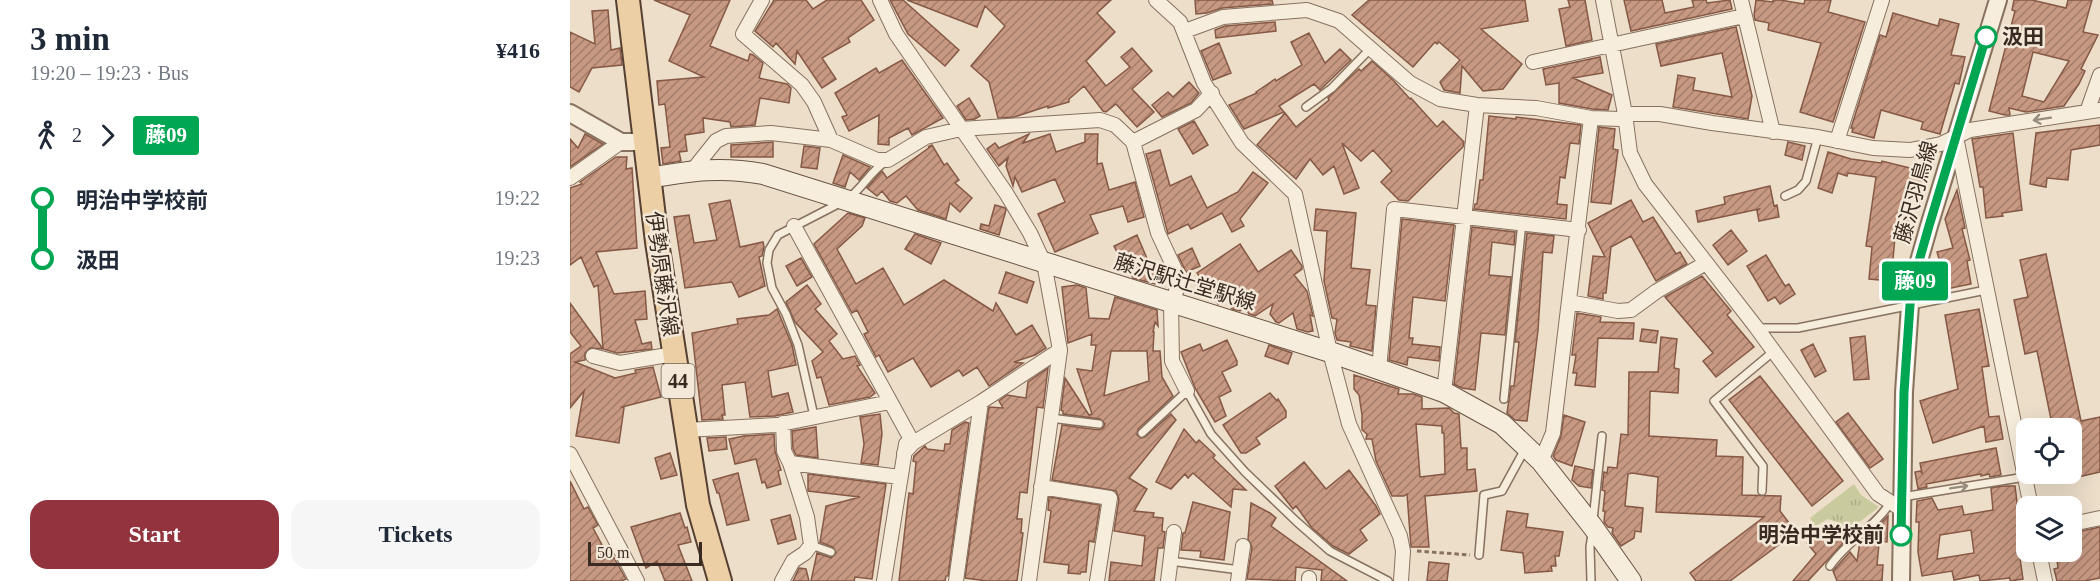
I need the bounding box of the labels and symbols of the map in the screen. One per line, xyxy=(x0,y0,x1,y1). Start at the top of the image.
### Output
place label: 汲田 xyxy=(2002,25,2044,49)
marker: 汲田 xyxy=(1975,26,1997,48)
one-way arrow xyxy=(2033,114,2053,125)
street label: 藤沢羽鳥線 xyxy=(1890,138,1942,246)
street label: 伊勢原藤沢線 xyxy=(641,210,683,338)
street label: 藤沢駅辻堂駅線 xyxy=(1111,249,1259,315)
line badge: 藤09 xyxy=(1880,262,1950,300)
road number: 44 xyxy=(662,364,694,398)
one-way arrow xyxy=(1949,481,1969,492)
place label: 明治中学校前 xyxy=(1758,523,1884,547)
marker: 明治中学校前 xyxy=(1890,524,1912,546)
scale bar xyxy=(588,539,702,566)

